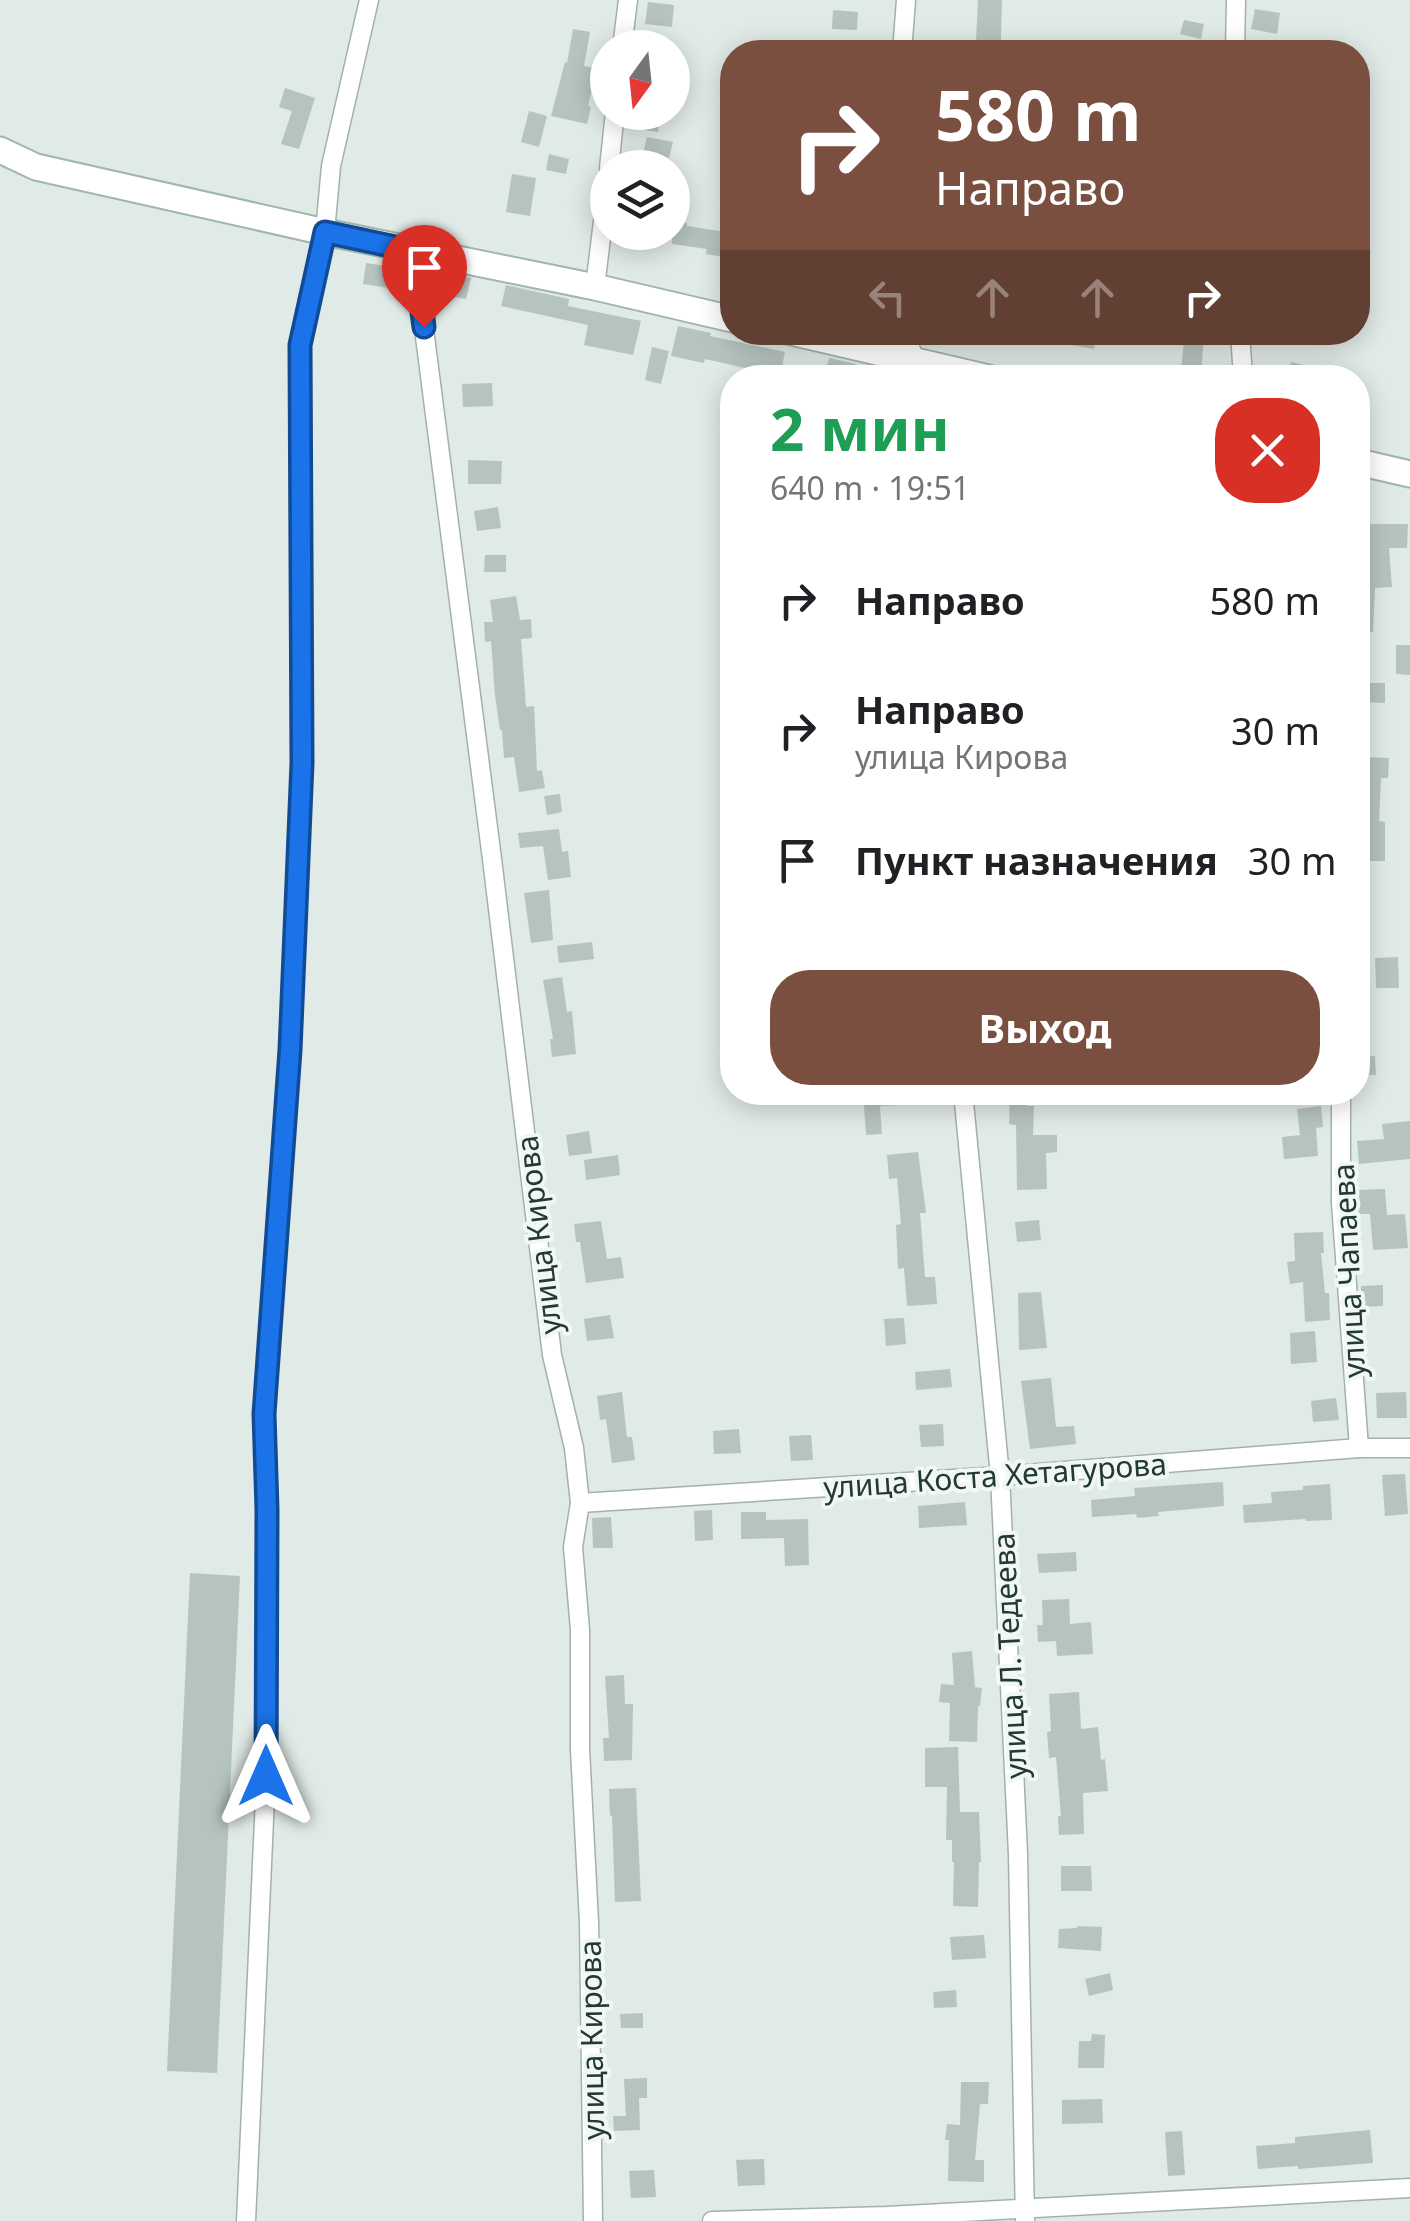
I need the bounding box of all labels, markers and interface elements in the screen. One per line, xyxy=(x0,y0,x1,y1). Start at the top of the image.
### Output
north arrow xyxy=(590,30,690,130)
map controls xyxy=(590,30,690,250)
text: 580 m xyxy=(935,66,1142,162)
icon: right xyxy=(770,80,900,210)
button: layers xyxy=(590,150,690,250)
text: Направо xyxy=(935,157,1125,218)
pin xyxy=(382,225,467,328)
icon: arrive xyxy=(397,240,452,295)
icon: left xyxy=(860,270,915,325)
icon: ahead xyxy=(965,270,1020,325)
icon: ahead xyxy=(1070,270,1125,325)
icon: right xyxy=(1175,270,1230,325)
text: 2 мин xyxy=(770,387,950,469)
button: close xyxy=(1215,398,1320,503)
text: 640 m · 19:51 xyxy=(770,466,970,509)
icon: right xyxy=(770,573,825,628)
text: Направо xyxy=(855,574,1025,626)
text: 580 m xyxy=(1209,574,1320,626)
text: Направо xyxy=(855,683,1025,735)
icon: right xyxy=(770,703,825,758)
text: 30 m xyxy=(1231,704,1320,756)
text: улица Кирова xyxy=(855,735,1068,778)
icon: arrive xyxy=(770,833,825,888)
text: Пункт назначения xyxy=(855,834,1218,886)
text: 30 m xyxy=(1248,834,1337,886)
button: Выход xyxy=(770,970,1320,1085)
street label: улица Кирова xyxy=(505,1133,571,1337)
street label: улица Чапаева xyxy=(1322,1163,1374,1379)
street label: улица Коста Хетагурова xyxy=(822,1443,1168,1507)
street label: улица Л. Тедеева xyxy=(982,1532,1036,1780)
position arrow xyxy=(214,1724,318,1828)
street label: улица Кирова xyxy=(569,1940,613,2140)

